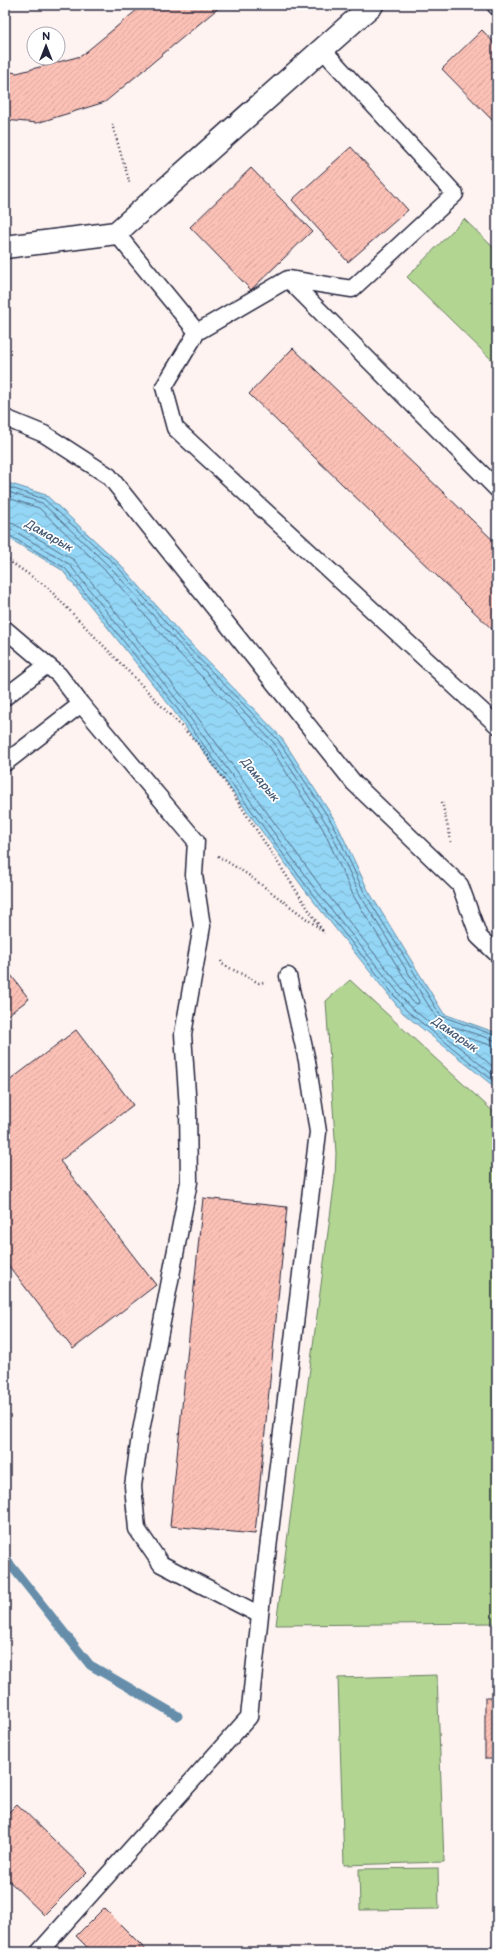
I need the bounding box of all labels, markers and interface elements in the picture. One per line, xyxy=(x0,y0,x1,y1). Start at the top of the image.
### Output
north arrow xyxy=(26,26,66,66)
text: N xyxy=(42,30,50,43)
water label: Дамарык xyxy=(22,516,76,556)
water label: Дамарык xyxy=(237,754,283,806)
water label: Дамарык xyxy=(428,1013,481,1057)

